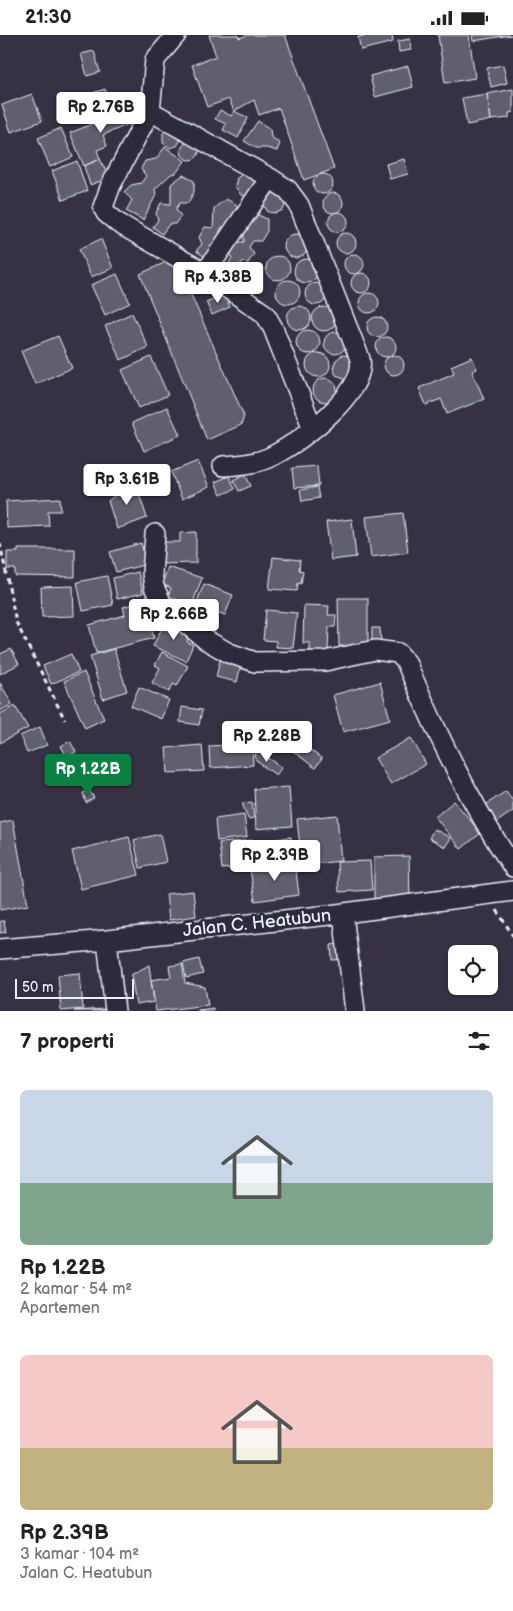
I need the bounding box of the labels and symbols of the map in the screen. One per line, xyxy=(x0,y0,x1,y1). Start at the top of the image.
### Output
pin: Rp 2.76B xyxy=(49,91,153,134)
pin: Rp 4.38B xyxy=(166,261,270,304)
pin: Rp 3.61B xyxy=(75,463,179,506)
pin: Rp 2.66B xyxy=(122,599,226,641)
pin: Rp 2.28B xyxy=(215,721,319,763)
pin: Rp 1.22B xyxy=(36,753,140,796)
pin: Rp 2.39B xyxy=(223,839,327,882)
street label: Jalan C. Heatubun xyxy=(182,905,332,941)
scale bar xyxy=(15,976,134,999)

